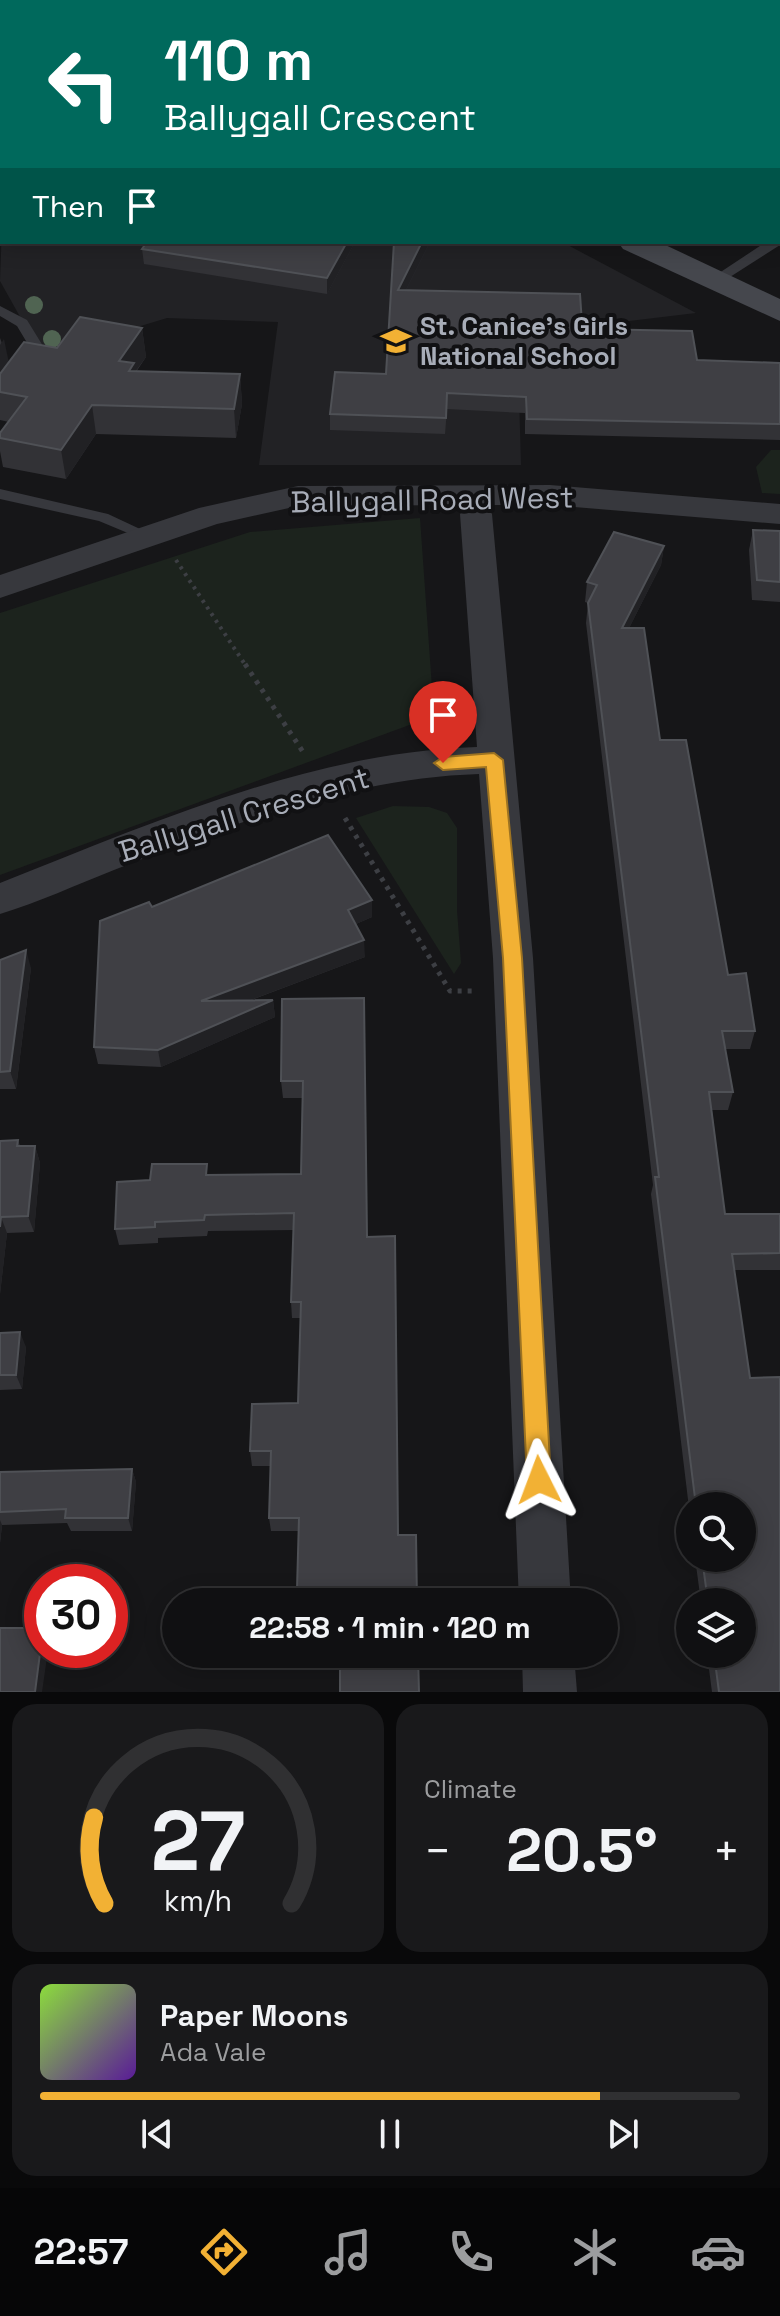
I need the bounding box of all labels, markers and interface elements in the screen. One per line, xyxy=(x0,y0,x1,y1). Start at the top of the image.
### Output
text: 110 m xyxy=(164,25,313,96)
icon: left xyxy=(32,32,136,136)
text: Ballygall Crescent xyxy=(164,95,476,141)
icon: arrive xyxy=(120,184,164,228)
text: Then xyxy=(32,187,104,226)
place label: St. Canice's Girls National School xyxy=(420,309,628,373)
school or university icon: St. Canice's Girls National School xyxy=(379,324,413,358)
street label: Ballygall Road West xyxy=(290,478,574,521)
pin xyxy=(409,681,477,763)
icon: arrive xyxy=(421,693,465,737)
street label: Ballygall Crescent xyxy=(114,758,374,871)
position arrow xyxy=(497,1438,581,1522)
map controls xyxy=(676,1492,756,1668)
button: search xyxy=(676,1492,756,1572)
speed limit sign: 30 xyxy=(24,1564,128,1668)
button: layers xyxy=(676,1588,756,1668)
text: 22:58 · 1 min · 120 m xyxy=(249,1608,531,1647)
text: Climate xyxy=(424,1772,517,1806)
text: 27 xyxy=(151,1788,245,1894)
text: 20.5° xyxy=(506,1812,658,1889)
text: − xyxy=(424,1823,451,1879)
text: + xyxy=(713,1823,740,1879)
text: km/h xyxy=(164,1883,232,1919)
text: Paper Moons xyxy=(160,1996,349,2035)
text: Ada Vale xyxy=(160,2035,266,2069)
icon: previous xyxy=(135,2112,179,2156)
icon: pause xyxy=(368,2112,412,2156)
icon: next xyxy=(601,2112,645,2156)
icon: directions xyxy=(196,2224,252,2280)
icon: music xyxy=(320,2224,376,2280)
icon: phone xyxy=(443,2224,499,2280)
icon: climate xyxy=(567,2224,623,2280)
icon: car xyxy=(690,2224,746,2280)
text: 22:57 xyxy=(34,2229,128,2275)

